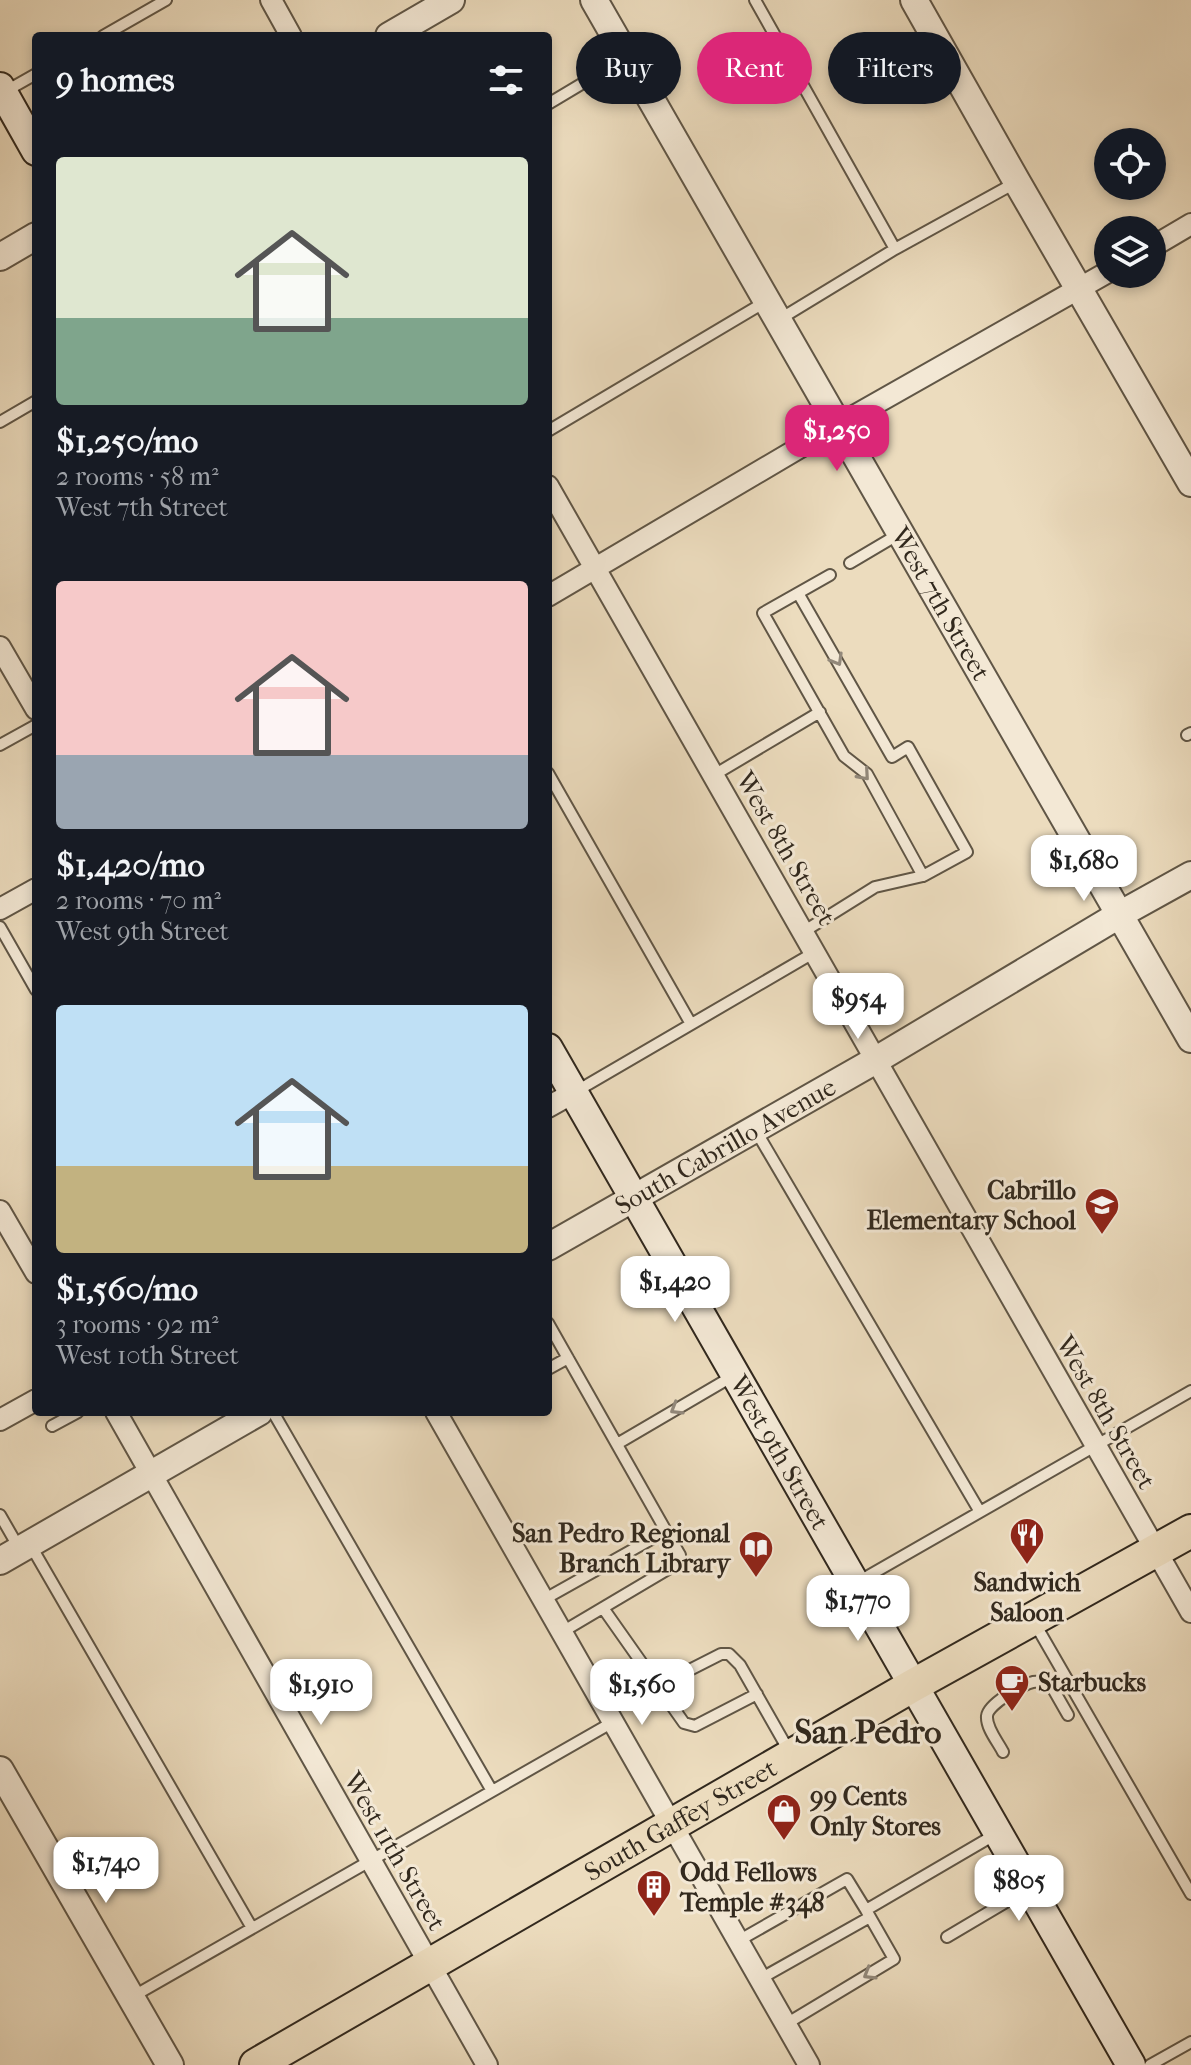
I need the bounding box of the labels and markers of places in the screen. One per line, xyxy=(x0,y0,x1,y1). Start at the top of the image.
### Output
pin: $1,250 xyxy=(772,405,902,473)
pin: $1,680 xyxy=(1019,835,1149,903)
pin: $954 xyxy=(811,973,905,1041)
place label: Cabrillo Elementary School xyxy=(867,1175,1077,1236)
school or university icon: Cabrillo Elementary School xyxy=(1083,1186,1121,1236)
pin: $1,420 xyxy=(610,1256,740,1324)
restaurant icon: Sandwich Saloon xyxy=(1008,1516,1046,1566)
place label: San Pedro Regional Branch Library xyxy=(512,1518,732,1579)
library icon: San Pedro Regional Branch Library xyxy=(737,1529,775,1579)
place label: Sandwich Saloon xyxy=(973,1567,1081,1628)
pin: $1,770 xyxy=(793,1575,923,1643)
pin: $1,910 xyxy=(256,1659,386,1727)
pin: $1,560 xyxy=(577,1659,707,1727)
cafe icon: Starbucks xyxy=(993,1663,1031,1713)
place label: Starbucks xyxy=(1038,1667,1147,1698)
place label: 99 Cents Only Stores xyxy=(809,1781,941,1842)
shop icon: 99 Cents Only Stores xyxy=(765,1792,803,1842)
pin: $1,740 xyxy=(41,1837,171,1905)
pin: $805 xyxy=(972,1855,1066,1923)
place label: Odd Fellows Temple #348 xyxy=(679,1857,825,1919)
building icon: Odd Fellows Temple #348 xyxy=(635,1868,673,1918)

